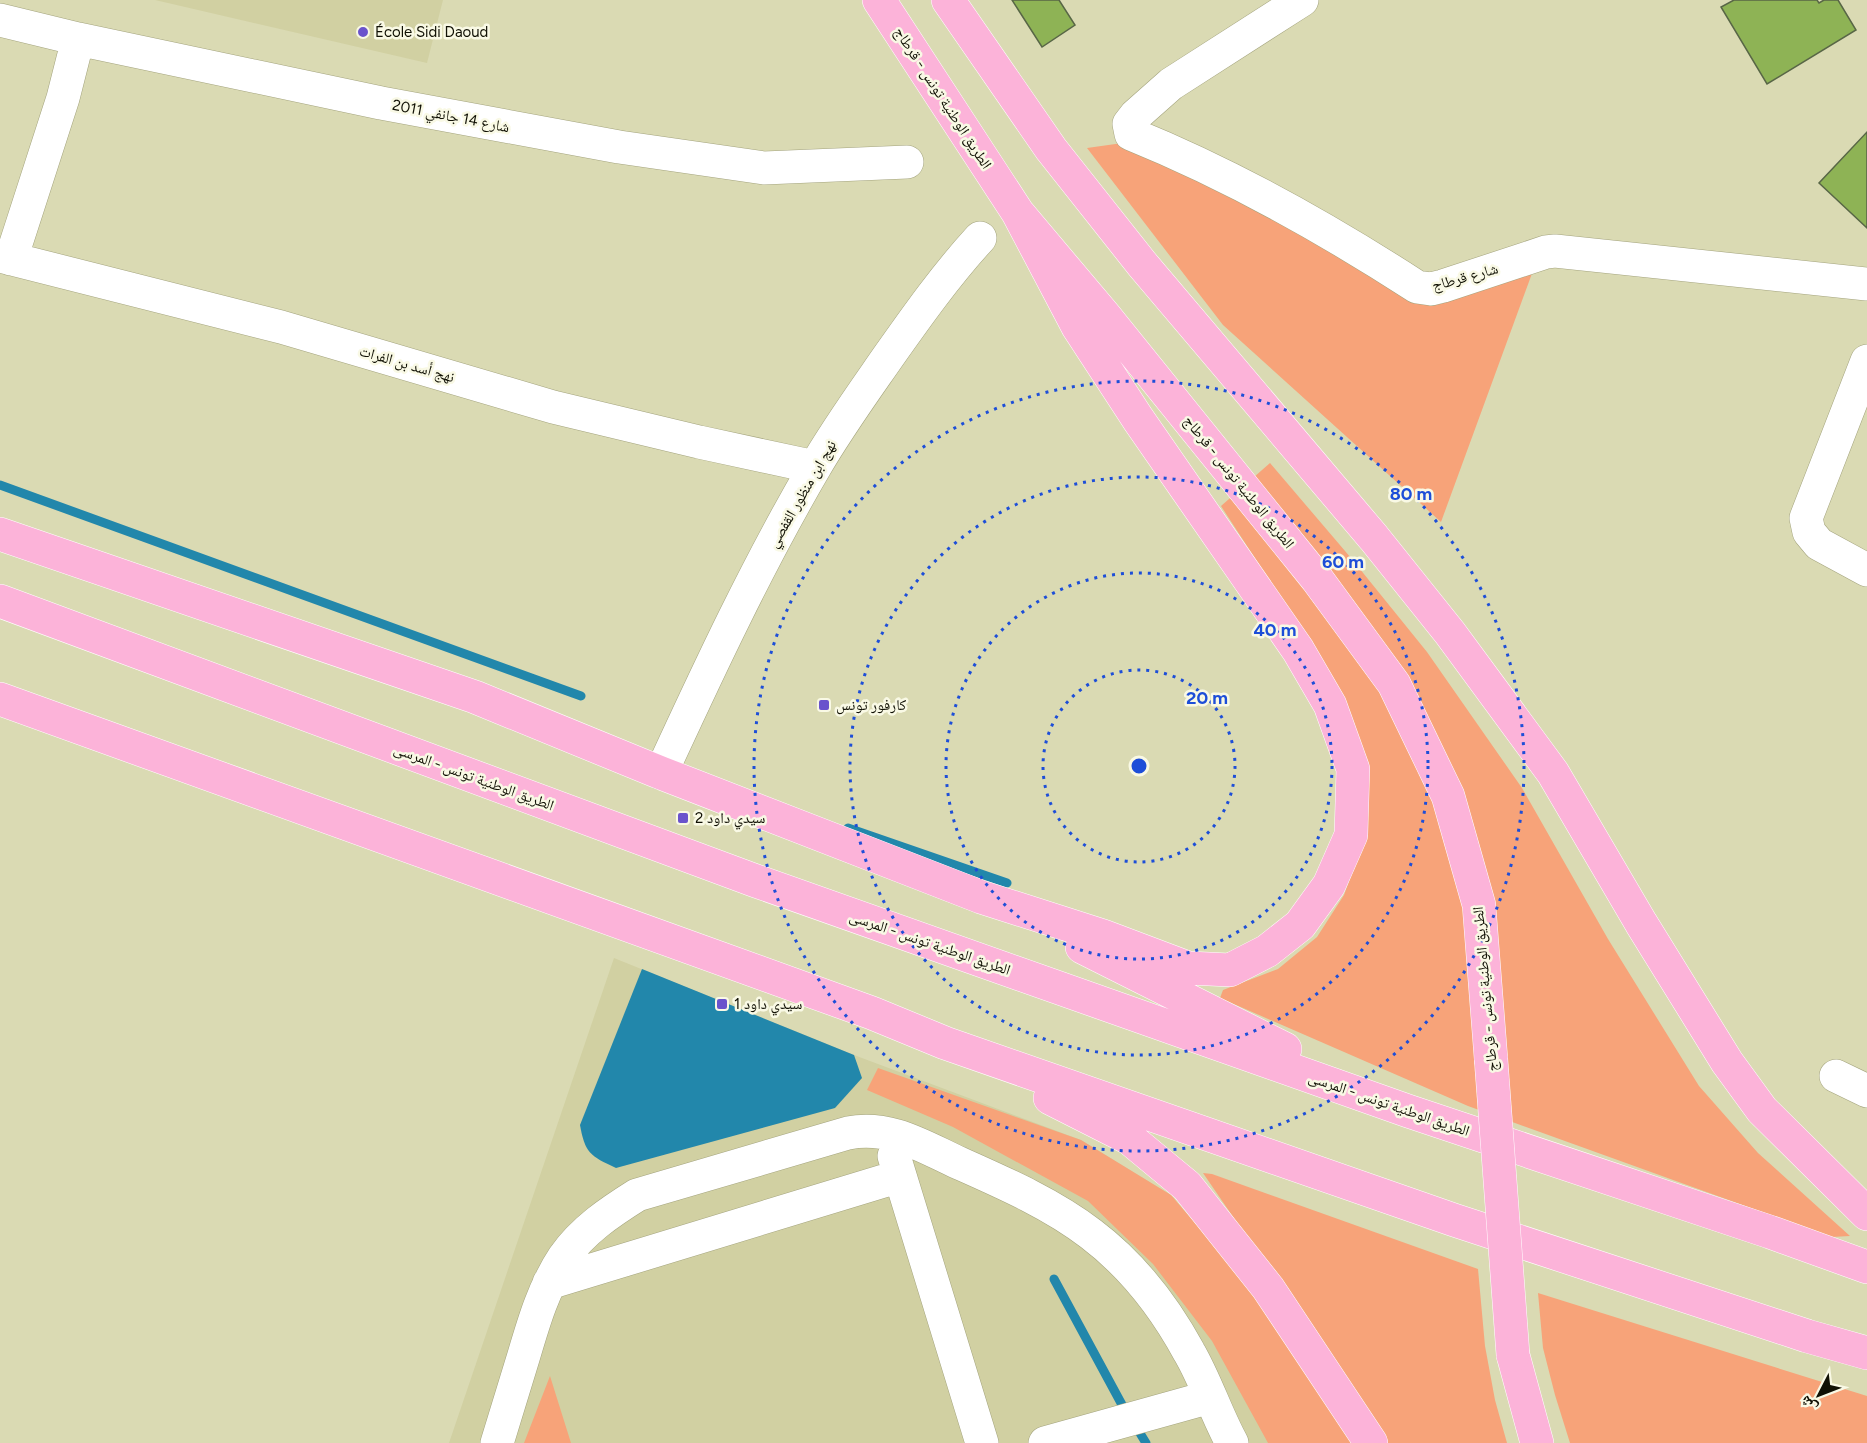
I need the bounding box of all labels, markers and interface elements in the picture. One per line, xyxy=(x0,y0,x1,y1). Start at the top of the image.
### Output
place label: École Sidi Daoud xyxy=(375,23,488,41)
street label: الطريق الوطنية تونس - قرطاج xyxy=(890,24,996,173)
marker: École Sidi Daoud xyxy=(356,25,370,39)
street label: شارع 14 جانفي 2011 xyxy=(390,96,511,139)
street label: شارع قرطاج xyxy=(1430,259,1500,295)
street label: نهج أسد بن الفرات xyxy=(357,342,457,387)
street label: الطريق الوطنية تونس - قرطاج xyxy=(1179,412,1298,553)
street label: نهج ابن منظور القفصي xyxy=(764,437,843,552)
text: 80 m xyxy=(1390,483,1432,505)
text: 60 m xyxy=(1322,551,1364,573)
text: 40 m xyxy=(1253,619,1297,641)
text: 20 m xyxy=(1186,687,1228,709)
place label: كارفور تونس xyxy=(836,696,906,715)
marker: كارفور تونس xyxy=(817,698,831,712)
street label: الطريق الوطنية تونس - المرسى xyxy=(391,740,557,815)
centre of rings xyxy=(1129,756,1149,776)
place label: سيدي داود 2 xyxy=(695,809,766,830)
marker: سيدي داود 2 xyxy=(676,811,690,825)
street label: الطريق الوطنية تونس - قرطاج xyxy=(1469,906,1502,1072)
street label: الطريق الوطنية تونس - المرسى xyxy=(847,907,1013,980)
place label: سيدي داود 1 xyxy=(734,995,802,1016)
marker: سيدي داود 1 xyxy=(715,997,729,1011)
street label: الطريق الوطنية تونس - المرسى xyxy=(1306,1068,1472,1141)
north arrow xyxy=(1789,1365,1849,1425)
text: ش xyxy=(1795,1392,1821,1417)

